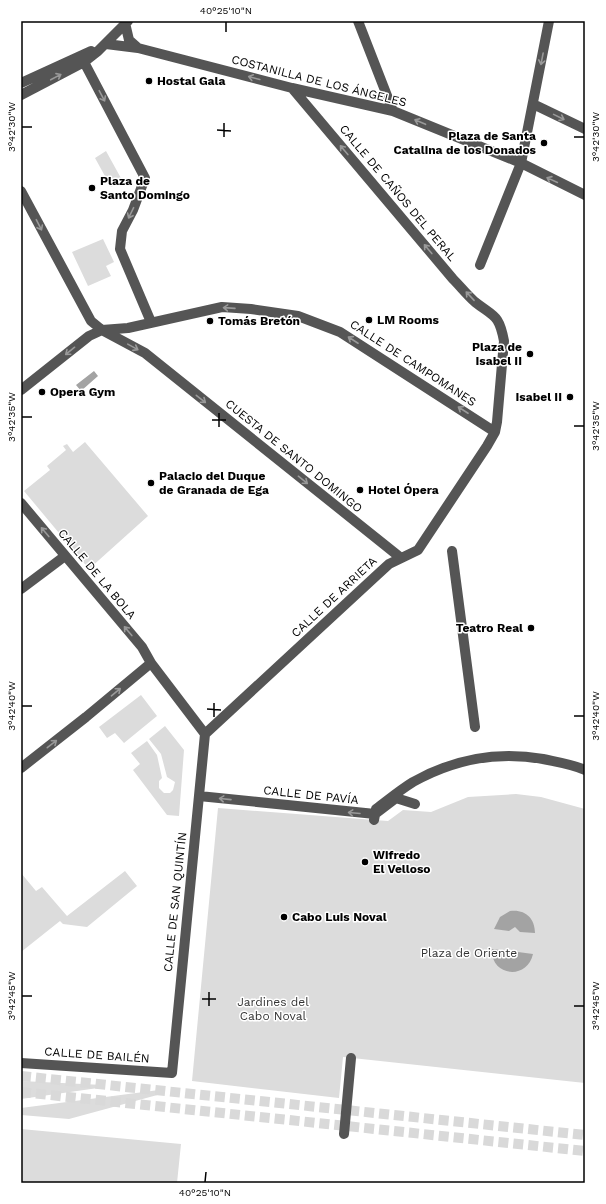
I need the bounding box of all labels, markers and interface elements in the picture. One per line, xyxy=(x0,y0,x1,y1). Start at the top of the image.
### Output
text: 40°25'10"N xyxy=(200,5,252,16)
street label: COSTANILLA DE LOS ÁNGELES xyxy=(230,52,408,110)
one-way arrow xyxy=(537,52,545,65)
one-way arrow xyxy=(49,72,61,80)
place label: Hostal Gala xyxy=(157,74,226,88)
one-way arrow xyxy=(248,74,261,81)
marker: Hostal Gala xyxy=(144,76,154,86)
one-way arrow xyxy=(99,90,106,102)
text: 3°42'30"W xyxy=(6,102,17,152)
text: 3°42'30"W xyxy=(590,112,601,162)
one-way arrow xyxy=(553,114,565,121)
one-way arrow xyxy=(414,117,426,125)
street label: CALLE DE CAÑOS DEL PERAL xyxy=(337,122,459,264)
place label: Plaza de Santa Catalina de los Donados xyxy=(394,129,537,157)
marker: Plaza de Santa Catalina de los Donados xyxy=(539,138,549,148)
one-way arrow xyxy=(339,144,348,155)
place label: Plaza de Santo Domingo xyxy=(100,174,190,202)
one-way arrow xyxy=(547,176,559,183)
marker: Plaza de Santo Domingo xyxy=(87,183,97,193)
one-way arrow xyxy=(127,207,134,219)
one-way arrow xyxy=(36,219,43,231)
one-way arrow xyxy=(424,244,433,254)
one-way arrow xyxy=(465,291,474,301)
one-way arrow xyxy=(223,304,236,311)
place label: LM Rooms xyxy=(377,313,439,327)
place label: Tomás Bretón xyxy=(218,314,300,328)
marker: LM Rooms xyxy=(364,315,374,325)
marker: Tomás Bretón xyxy=(205,316,215,326)
street label: CALLE DE CAMPOMANES xyxy=(347,317,479,409)
one-way arrow xyxy=(348,336,359,344)
place label: Plaza de Isabel II xyxy=(472,340,522,368)
one-way arrow xyxy=(126,343,138,351)
one-way arrow xyxy=(64,347,75,356)
marker: Plaza de Isabel II xyxy=(525,349,535,359)
place label: Opera Gym xyxy=(50,385,115,399)
marker: Opera Gym xyxy=(37,387,47,397)
place label: Isabel II xyxy=(516,390,562,404)
text: 3°42'35"W xyxy=(6,392,17,442)
marker: Isabel II xyxy=(565,392,575,402)
one-way arrow xyxy=(196,395,207,403)
street label: CUESTA DE SANTO DOMINGO xyxy=(223,396,365,516)
text: 3°42'35"W xyxy=(590,401,601,451)
one-way arrow xyxy=(457,406,468,414)
place label: Palacio del Duque de Granada de Ega xyxy=(159,469,269,497)
one-way arrow xyxy=(298,475,309,484)
marker: Palacio del Duque de Granada de Ega xyxy=(146,478,156,488)
place label: Hotel Ópera xyxy=(368,483,439,497)
marker: Hotel Ópera xyxy=(355,485,365,495)
one-way arrow xyxy=(41,526,50,537)
street label: CALLE DE LA BOLA xyxy=(55,526,139,622)
street label: CALLE DE ARRIETA xyxy=(289,554,380,640)
place label: Teatro Real xyxy=(456,621,523,635)
marker: Teatro Real xyxy=(526,623,536,633)
one-way arrow xyxy=(124,626,133,637)
text: 3°42'40"W xyxy=(6,681,17,731)
one-way arrow xyxy=(110,688,121,697)
text: 3°42'40"W xyxy=(590,691,601,741)
one-way arrow xyxy=(46,739,57,748)
street label: CALLE DE PAVÍA xyxy=(263,783,359,807)
one-way arrow xyxy=(219,795,232,803)
one-way arrow xyxy=(348,809,361,816)
street label: CALLE DE SAN QUINTÍN xyxy=(161,831,189,973)
place label: Wifredo El Velloso xyxy=(373,848,430,876)
marker: Wifredo El Velloso xyxy=(360,857,370,867)
place label: Cabo Luis Noval xyxy=(292,910,387,924)
marker: Cabo Luis Noval xyxy=(279,912,289,922)
park label: Plaza de Oriente xyxy=(421,946,517,960)
text: 3°42'45"W xyxy=(6,971,17,1021)
text: 3°42'45"W xyxy=(590,981,601,1031)
park label: Jardines del Cabo Noval xyxy=(237,995,309,1023)
street label: CALLE DE BAILÉN xyxy=(44,1044,150,1066)
text: 40°25'10"N xyxy=(179,1187,231,1198)

